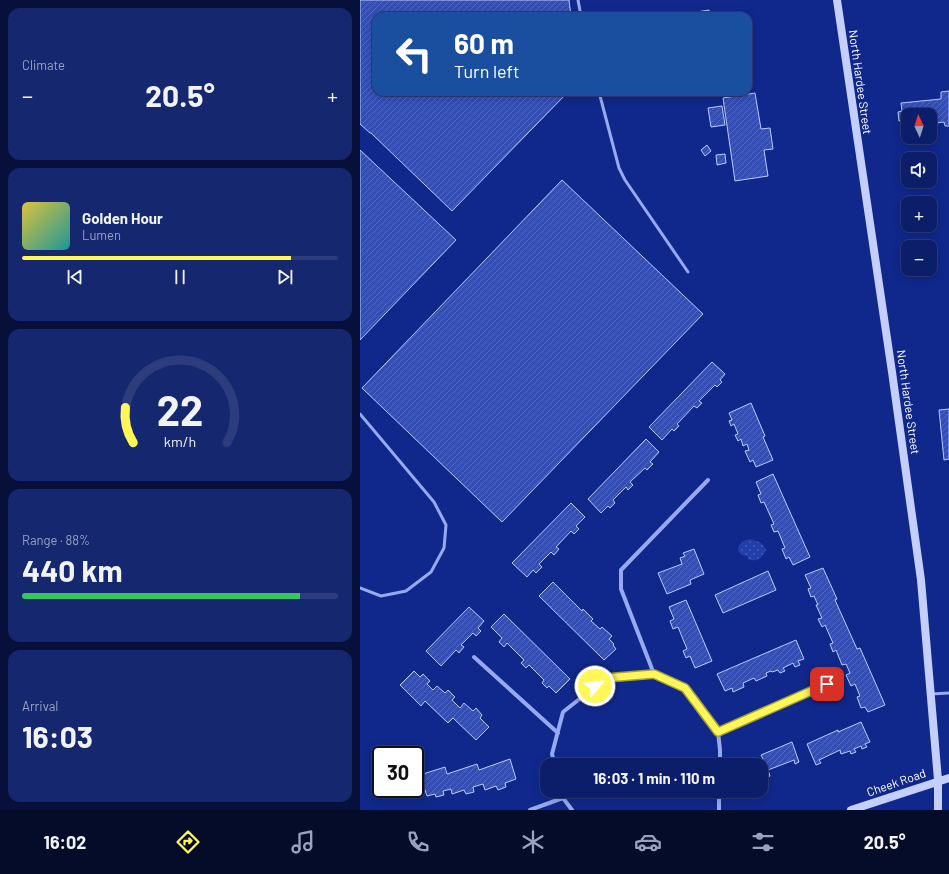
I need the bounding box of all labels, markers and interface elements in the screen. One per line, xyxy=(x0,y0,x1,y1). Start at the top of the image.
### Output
text: 60 m xyxy=(454,26,514,60)
icon: left xyxy=(388,28,440,80)
street label: North Hardee Street xyxy=(847,29,875,135)
text: Climate xyxy=(22,57,65,73)
text: Turn left xyxy=(454,60,520,82)
text: 20.5° xyxy=(145,77,215,113)
text: − xyxy=(22,82,33,108)
text: + xyxy=(327,82,338,108)
north arrow xyxy=(901,108,937,144)
map controls xyxy=(901,108,937,276)
button: sound xyxy=(901,152,937,188)
button: + xyxy=(901,196,937,232)
text: Golden Hour xyxy=(82,209,163,227)
text: Lumen xyxy=(82,227,121,243)
button: − xyxy=(901,240,937,276)
icon: previous xyxy=(64,266,86,288)
icon: pause xyxy=(169,266,191,288)
icon: next xyxy=(274,266,296,288)
street label: North Hardee Street xyxy=(895,349,923,455)
text: 22 xyxy=(157,384,203,434)
text: km/h xyxy=(164,433,196,450)
text: Range · 88% xyxy=(22,532,90,548)
text: 440 km xyxy=(22,552,122,588)
position arrow xyxy=(574,665,616,707)
pin xyxy=(810,667,844,701)
icon: arrive xyxy=(816,673,838,695)
text: Arrival xyxy=(22,698,58,714)
text: 16:03 xyxy=(22,718,93,754)
speed limit sign: 30 xyxy=(372,746,424,798)
street label: Cheek Road xyxy=(865,765,927,799)
text: 16:03 · 1 min · 110 m xyxy=(593,769,715,787)
icon: directions xyxy=(174,828,202,856)
icon: music xyxy=(289,828,317,856)
icon: phone xyxy=(404,828,432,856)
icon: climate xyxy=(519,828,547,856)
icon: car xyxy=(634,828,662,856)
icon: filters xyxy=(749,828,777,856)
text: 16:02 xyxy=(44,831,86,853)
text: 20.5° xyxy=(864,831,905,853)

